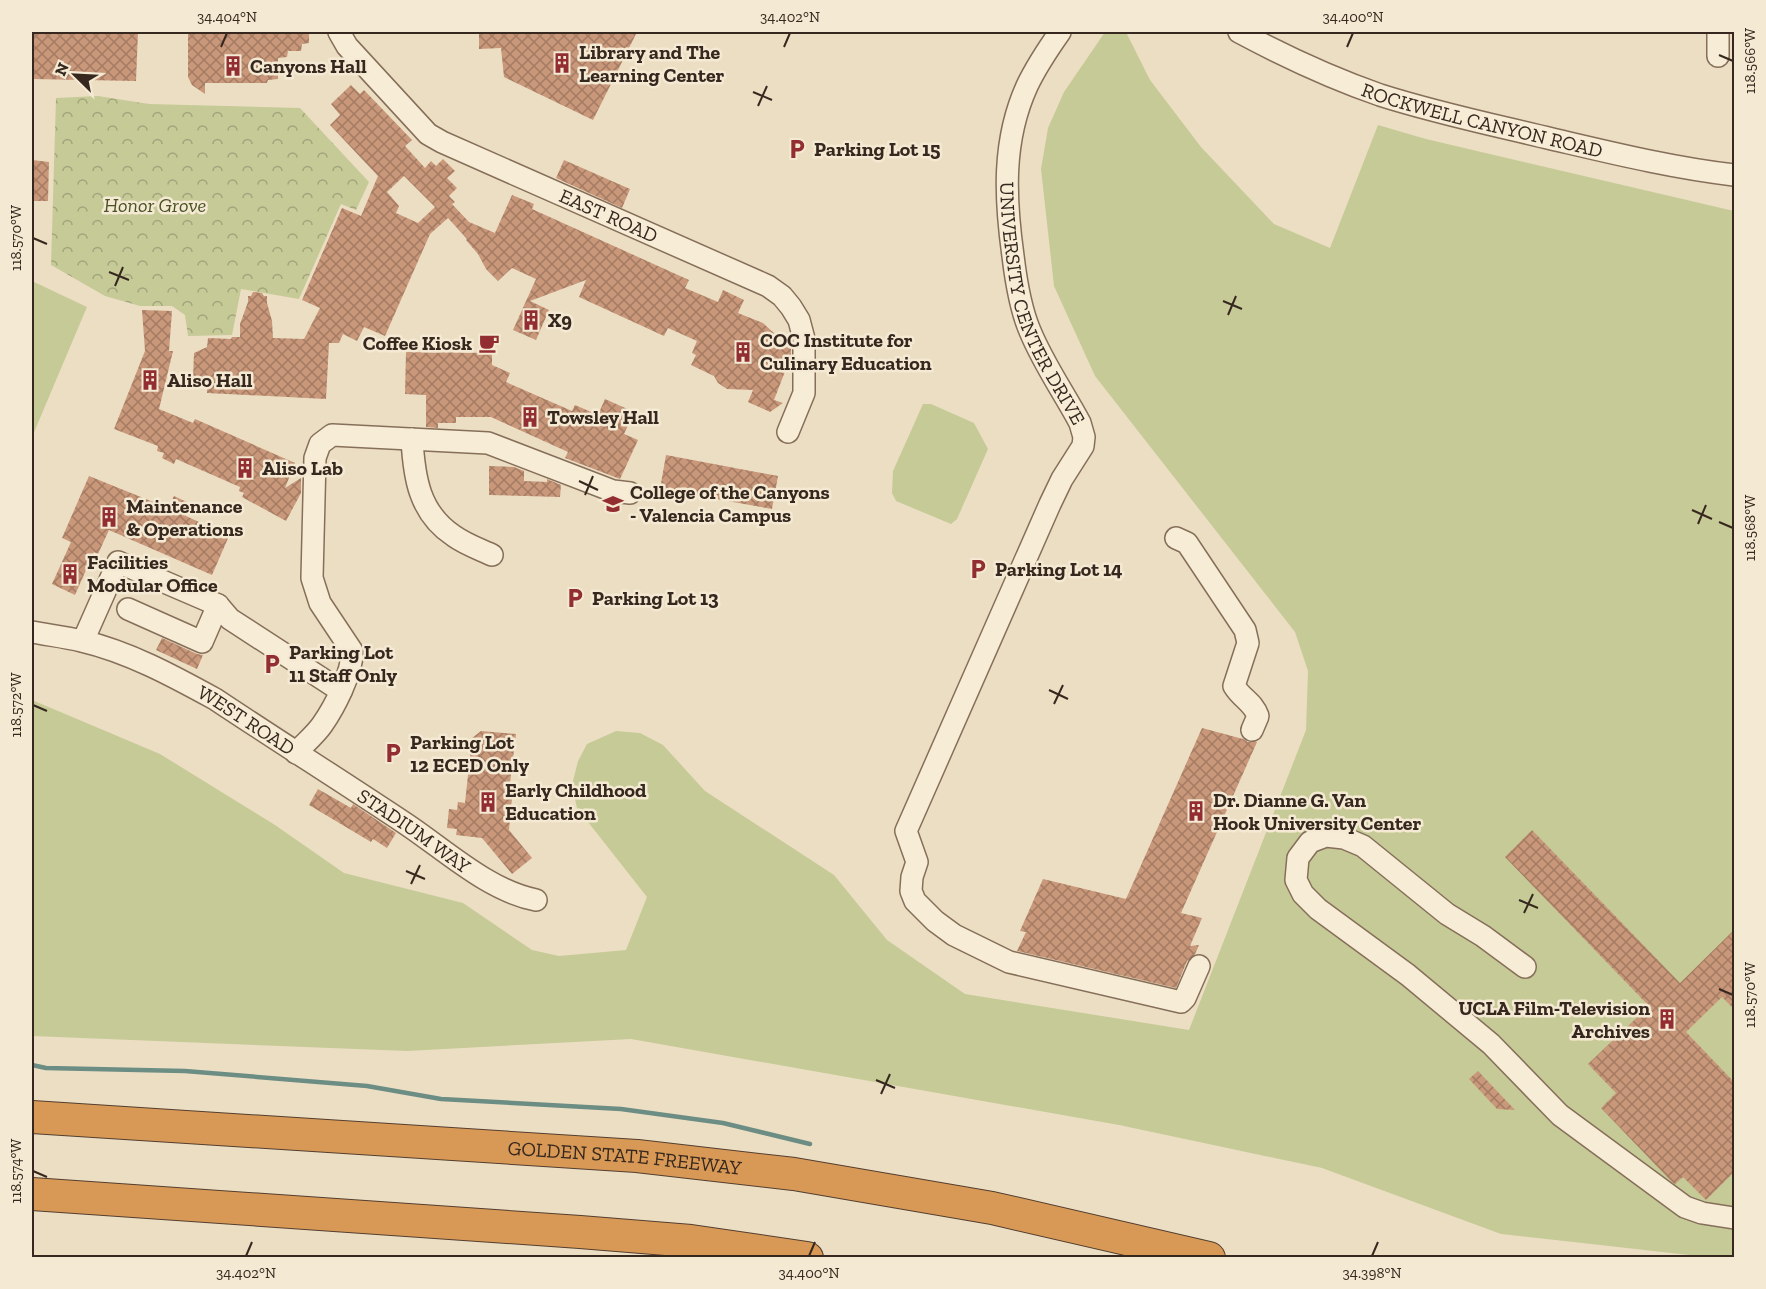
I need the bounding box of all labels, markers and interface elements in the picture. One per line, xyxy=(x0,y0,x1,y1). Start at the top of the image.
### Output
text: 34.404°N xyxy=(197,8,257,26)
text: 34.402°N xyxy=(760,8,820,26)
text: 34.400°N xyxy=(1323,8,1383,26)
text: 118.566°W xyxy=(1741,28,1759,94)
place label: Library and The Learning Center xyxy=(579,40,725,87)
north arrow xyxy=(45,45,105,105)
building icon: Library and The Learning Center xyxy=(550,51,574,75)
building icon: Canyons Hall xyxy=(221,54,245,78)
place label: Canyons Hall xyxy=(250,54,367,78)
text: N xyxy=(51,60,73,79)
street label: ROCKWELL CANYON ROAD xyxy=(1358,77,1605,162)
parking icon: Parking Lot 15 xyxy=(785,137,809,161)
place label: Parking Lot 15 xyxy=(814,137,940,161)
street label: UNIVERSITY CENTER DRIVE xyxy=(995,182,1091,429)
street label: EAST ROAD xyxy=(556,183,662,248)
park label: Honor Grove xyxy=(104,193,206,217)
text: 118.570°W xyxy=(7,205,25,271)
building icon: X9 xyxy=(519,308,543,332)
place label: X9 xyxy=(548,308,572,332)
place label: COC Institute for Culinary Education xyxy=(760,328,932,375)
place label: Coffee Kiosk xyxy=(363,331,472,355)
cafe icon: Coffee Kiosk xyxy=(477,331,501,355)
building icon: COC Institute for Culinary Education xyxy=(731,340,755,364)
building icon: Aliso Hall xyxy=(138,368,162,392)
place label: Aliso Hall xyxy=(167,368,253,392)
building icon: Towsley Hall xyxy=(518,405,542,429)
place label: Towsley Hall xyxy=(547,405,659,429)
building icon: Aliso Lab xyxy=(233,456,257,480)
place label: Aliso Lab xyxy=(262,456,343,480)
place label: College of the Canyons - Valencia Campus xyxy=(630,480,830,527)
school or university icon: College of the Canyons - Valencia Campus xyxy=(601,492,625,516)
place label: Maintenance & Operations xyxy=(126,494,243,541)
text: 118.568°W xyxy=(1741,495,1759,561)
building icon: Maintenance & Operations xyxy=(97,505,121,529)
place label: Facilities Modular Office xyxy=(87,550,218,597)
parking icon: Parking Lot 14 xyxy=(966,557,990,581)
place label: Parking Lot 14 xyxy=(995,557,1122,581)
building icon: Facilities Modular Office xyxy=(58,562,82,586)
parking icon: Parking Lot 13 xyxy=(563,586,587,610)
place label: Parking Lot 13 xyxy=(592,586,719,610)
place label: Parking Lot 11 Staff Only xyxy=(289,640,398,687)
parking icon: Parking Lot 11 Staff Only xyxy=(260,652,284,676)
text: 118.572°W xyxy=(7,672,25,738)
street label: WEST ROAD xyxy=(194,680,299,760)
place label: Parking Lot 12 ECED Only xyxy=(410,730,529,777)
parking icon: Parking Lot 12 ECED Only xyxy=(381,741,405,765)
place label: Early Childhood Education xyxy=(505,778,647,825)
street label: STADIUM WAY xyxy=(353,783,476,879)
place label: Dr. Dianne G. Van Hook University Center xyxy=(1213,788,1422,835)
building icon: Early Childhood Education xyxy=(476,790,500,814)
building icon: Dr. Dianne G. Van Hook University Center xyxy=(1184,799,1208,823)
text: 118.570°W xyxy=(1741,962,1759,1028)
place label: UCLA Film-Television Archives xyxy=(1458,996,1650,1043)
building icon: UCLA Film-Television Archives xyxy=(1655,1007,1679,1031)
street label: GOLDEN STATE FREEWAY xyxy=(507,1136,744,1180)
text: 118.574°W xyxy=(7,1139,25,1203)
text: 34.402°N xyxy=(216,1264,276,1282)
text: 34.400°N xyxy=(779,1264,839,1282)
text: 34.398°N xyxy=(1343,1264,1401,1282)

